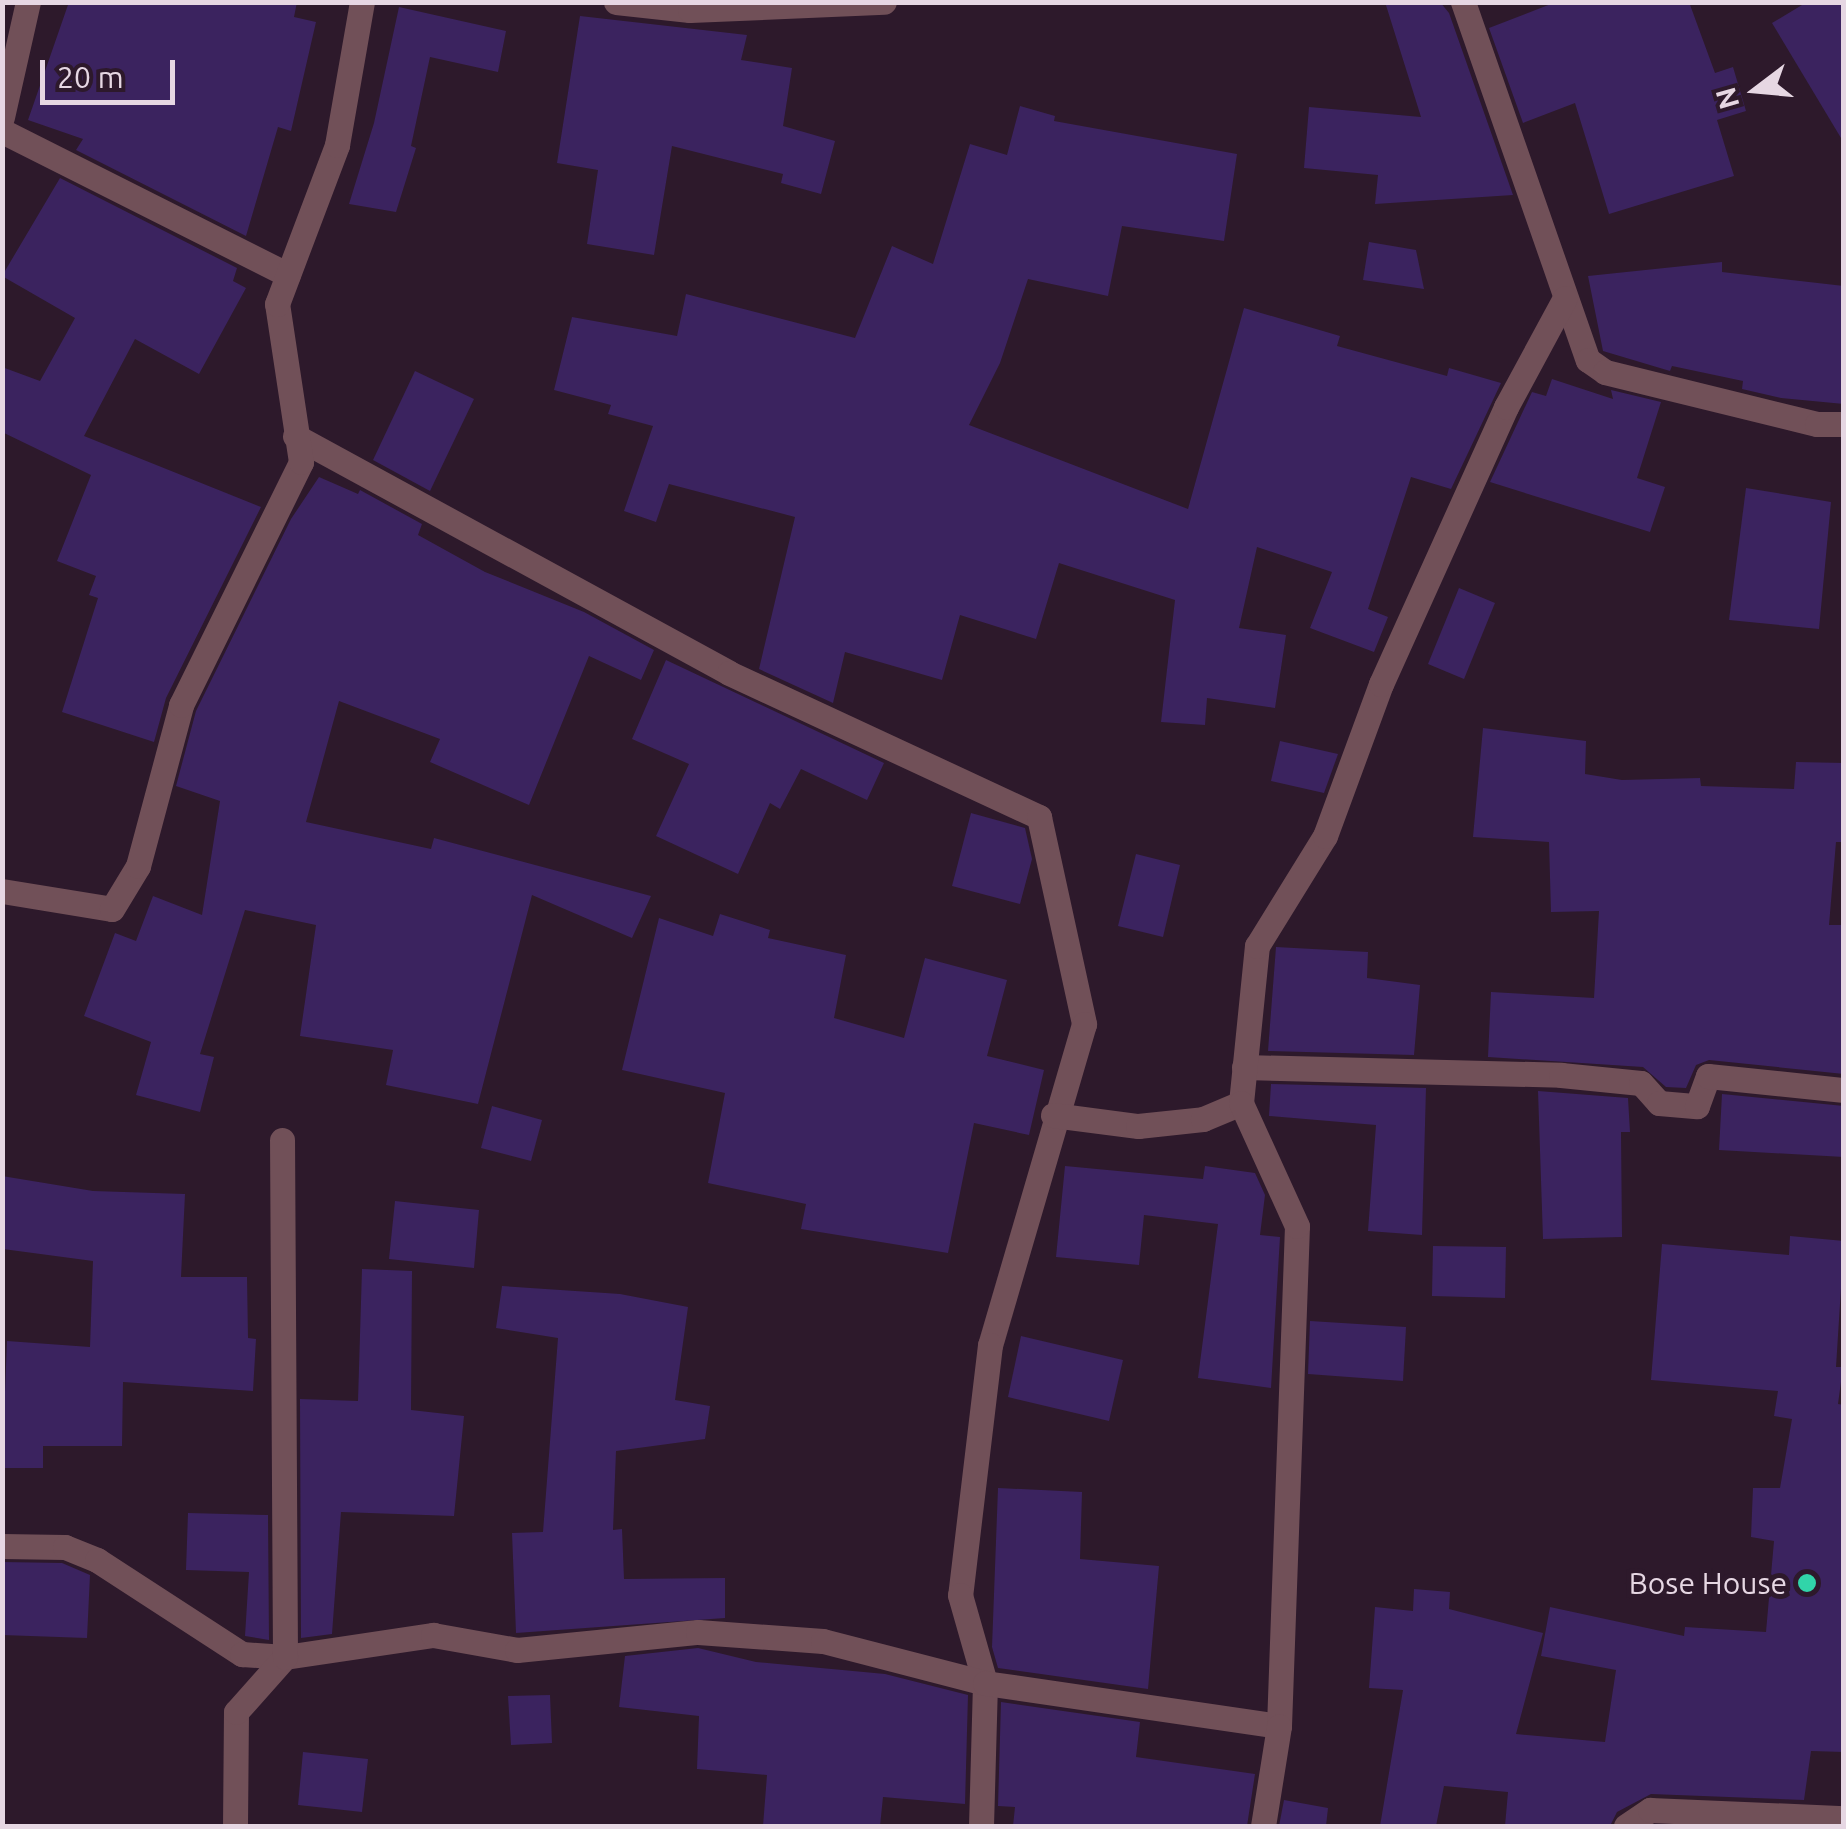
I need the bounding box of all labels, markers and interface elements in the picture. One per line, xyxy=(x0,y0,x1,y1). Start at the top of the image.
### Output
scale bar xyxy=(45,40,180,102)
north arrow xyxy=(1706,40,1806,140)
text: 20 m xyxy=(57,60,124,94)
text: N xyxy=(1709,84,1744,113)
place label: Bose House xyxy=(1629,1565,1787,1601)
marker: Bose House xyxy=(1796,1572,1818,1594)

